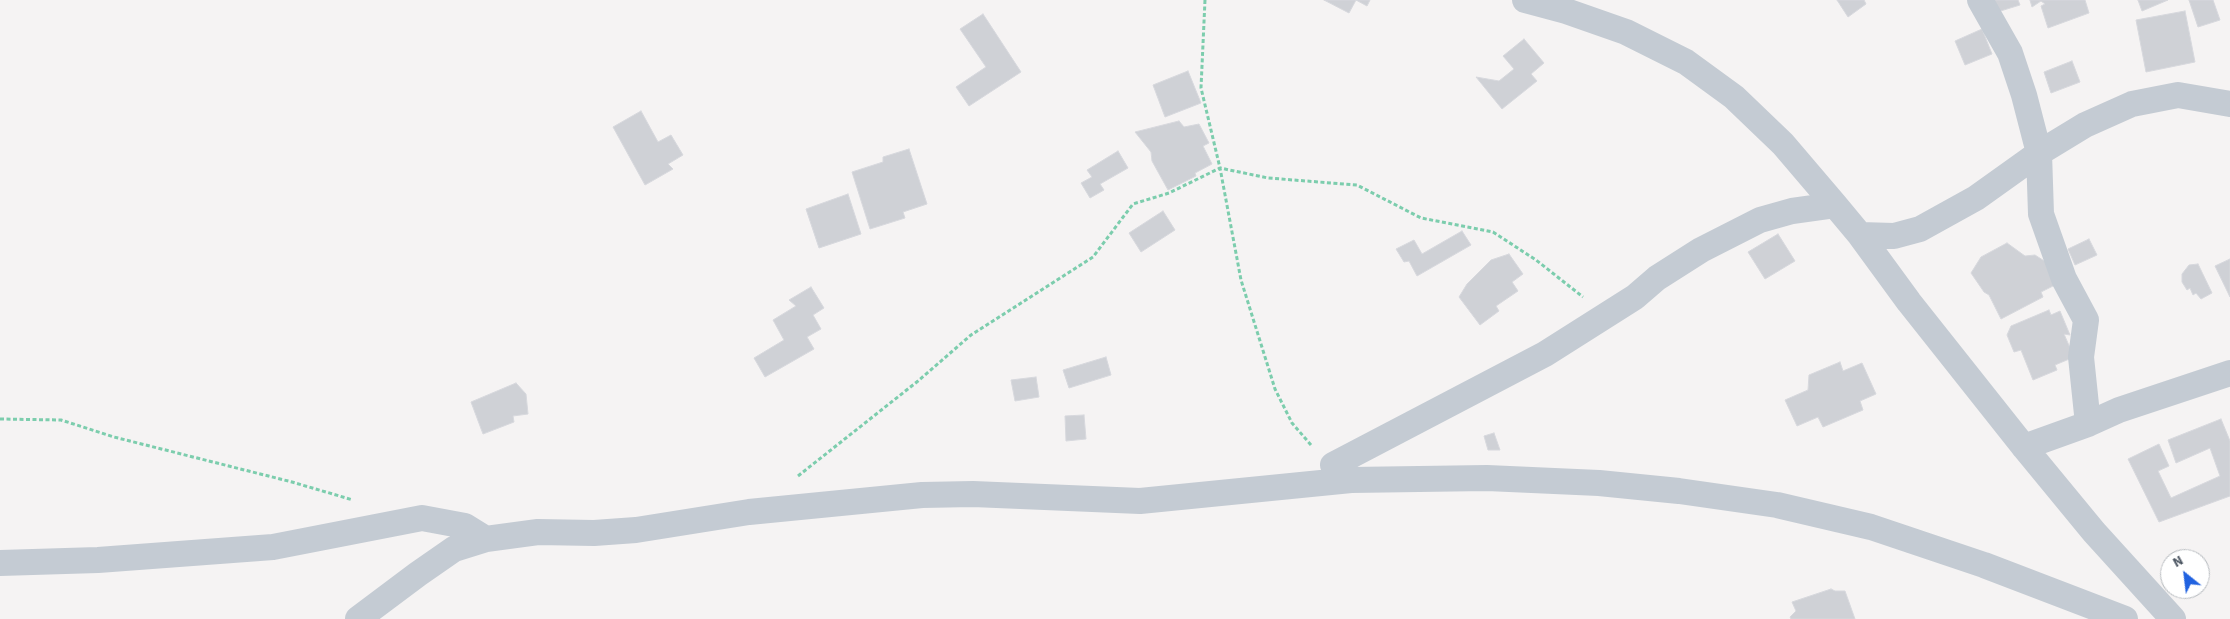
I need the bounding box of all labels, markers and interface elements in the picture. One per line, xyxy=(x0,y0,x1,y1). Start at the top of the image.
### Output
north arrow xyxy=(2160,549,2210,599)
text: N xyxy=(2169,551,2187,573)

